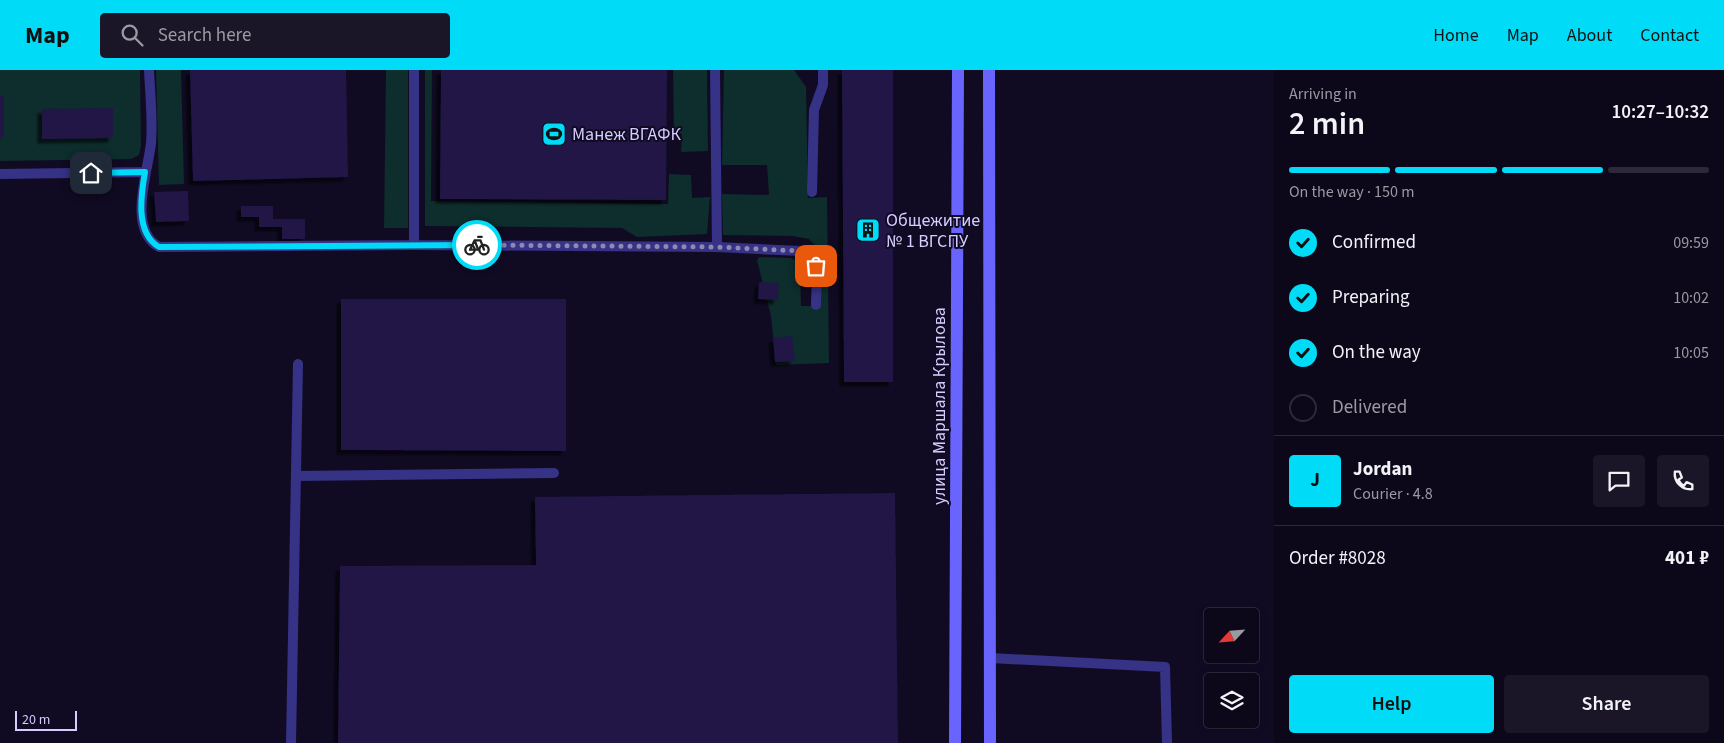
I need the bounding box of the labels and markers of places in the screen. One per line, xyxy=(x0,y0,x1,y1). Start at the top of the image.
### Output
sports icon: Манеж ВГАФК xyxy=(541,121,567,147)
place label: Манеж ВГАФК xyxy=(572,122,681,147)
pin xyxy=(70,152,112,194)
place label: Общежитие № 1 ВГСПУ xyxy=(886,208,980,254)
building icon: Общежитие № 1 ВГСПУ xyxy=(855,217,881,243)
pin xyxy=(795,245,837,287)

